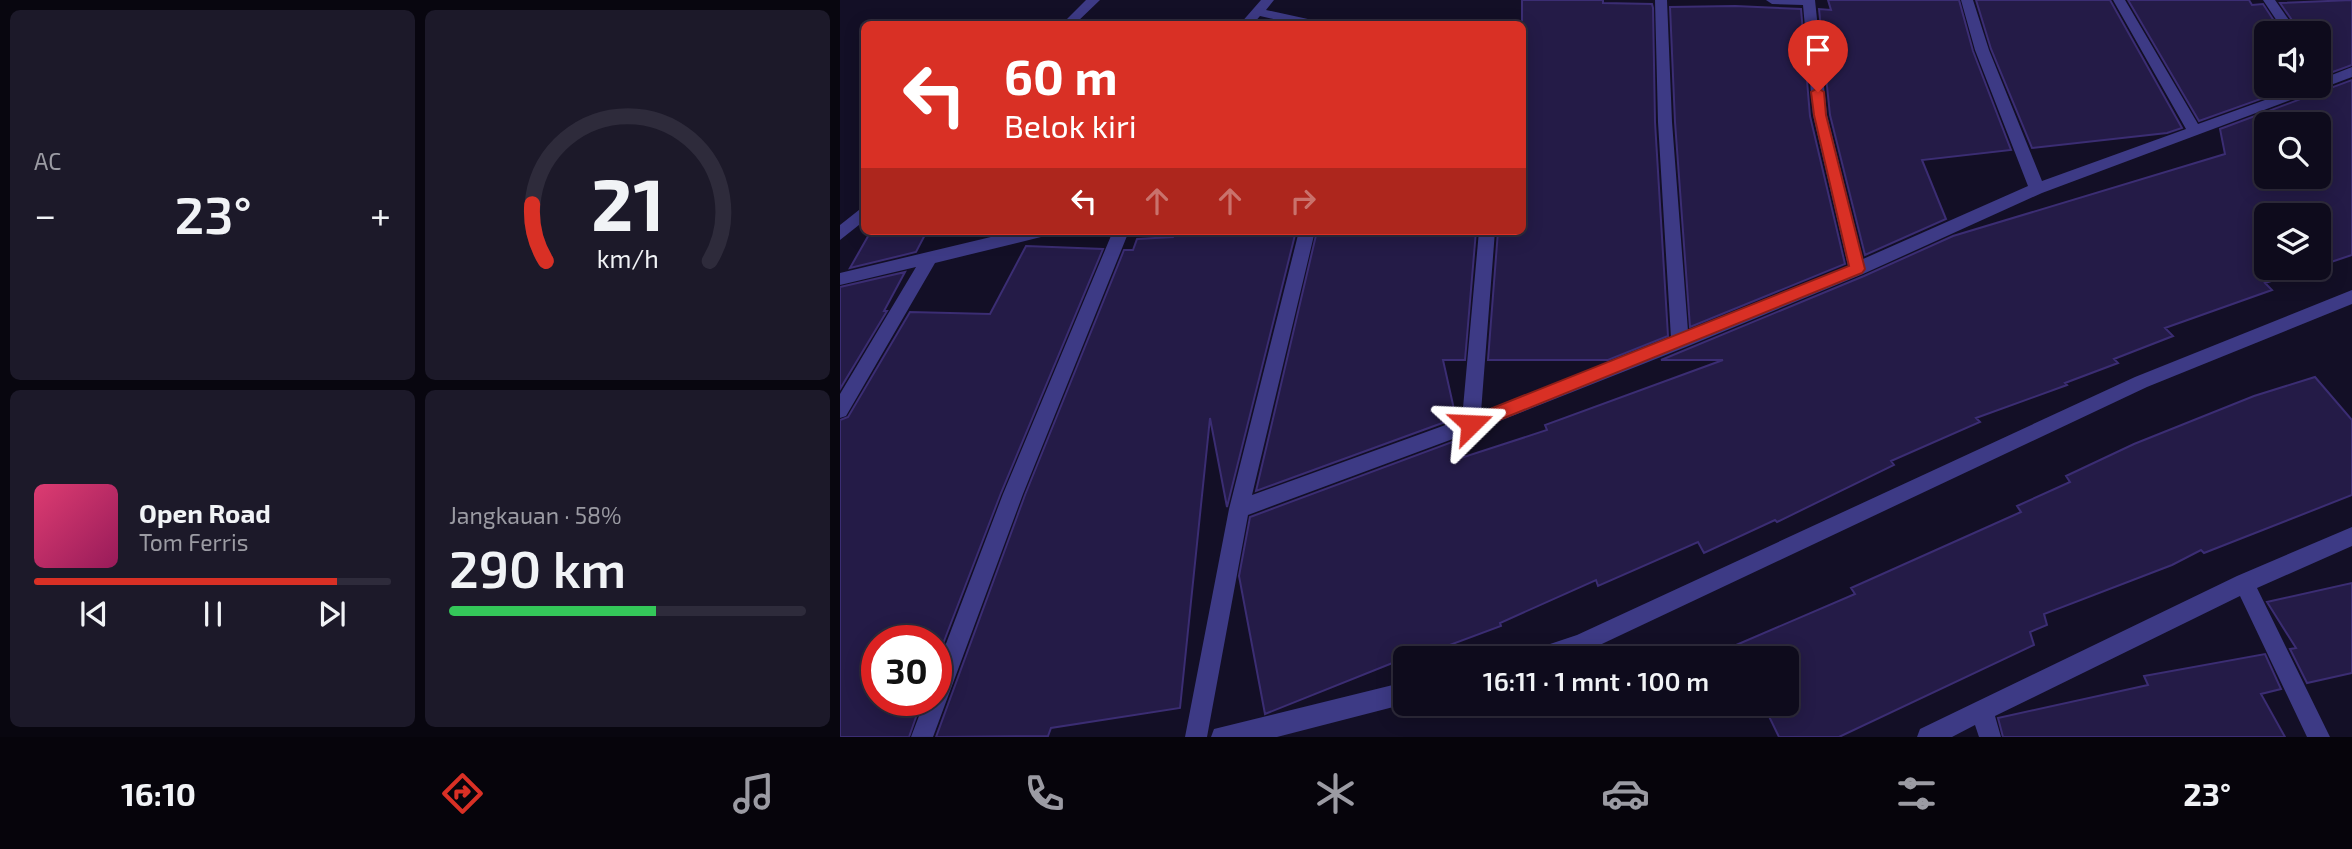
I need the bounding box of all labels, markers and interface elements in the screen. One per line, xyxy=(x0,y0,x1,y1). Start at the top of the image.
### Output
pin xyxy=(1788,20,1848,92)
map controls xyxy=(2254,21,2331,280)
button: sound xyxy=(2254,21,2331,98)
icon: arrive xyxy=(1799,31,1837,69)
text: 60 m xyxy=(1004,46,1118,105)
icon: left xyxy=(889,49,980,140)
text: Belok kiri xyxy=(1004,106,1137,144)
button: search xyxy=(2254,112,2331,189)
text: AC xyxy=(34,147,61,175)
text: 21 xyxy=(591,158,664,246)
text: 23° xyxy=(174,182,252,244)
icon: left xyxy=(1065,182,1103,220)
icon: ahead xyxy=(1138,182,1176,220)
icon: ahead xyxy=(1211,182,1249,220)
icon: right xyxy=(1284,182,1322,220)
text: − xyxy=(34,191,56,237)
text: + xyxy=(370,191,391,237)
button: layers xyxy=(2254,203,2331,280)
text: km/h xyxy=(596,243,659,273)
position arrow xyxy=(1434,387,1508,461)
text: Open Road xyxy=(139,497,271,528)
text: Jangkauan · 58% xyxy=(449,501,622,529)
text: Tom Ferris xyxy=(139,528,248,556)
text: 290 km xyxy=(449,536,626,598)
icon: previous xyxy=(75,595,113,633)
icon: pause xyxy=(194,595,232,633)
icon: next xyxy=(313,595,351,633)
speed limit sign: 30 xyxy=(861,625,952,716)
text: 16:11 · 1 mnt · 100 m xyxy=(1483,665,1709,696)
icon: directions xyxy=(438,769,487,818)
icon: music xyxy=(729,769,778,818)
icon: phone xyxy=(1020,769,1069,818)
icon: climate xyxy=(1311,769,1360,818)
icon: car xyxy=(1601,769,1650,818)
icon: filters xyxy=(1892,769,1941,818)
text: 16:10 xyxy=(121,774,196,812)
text: 23° xyxy=(2183,774,2231,812)

